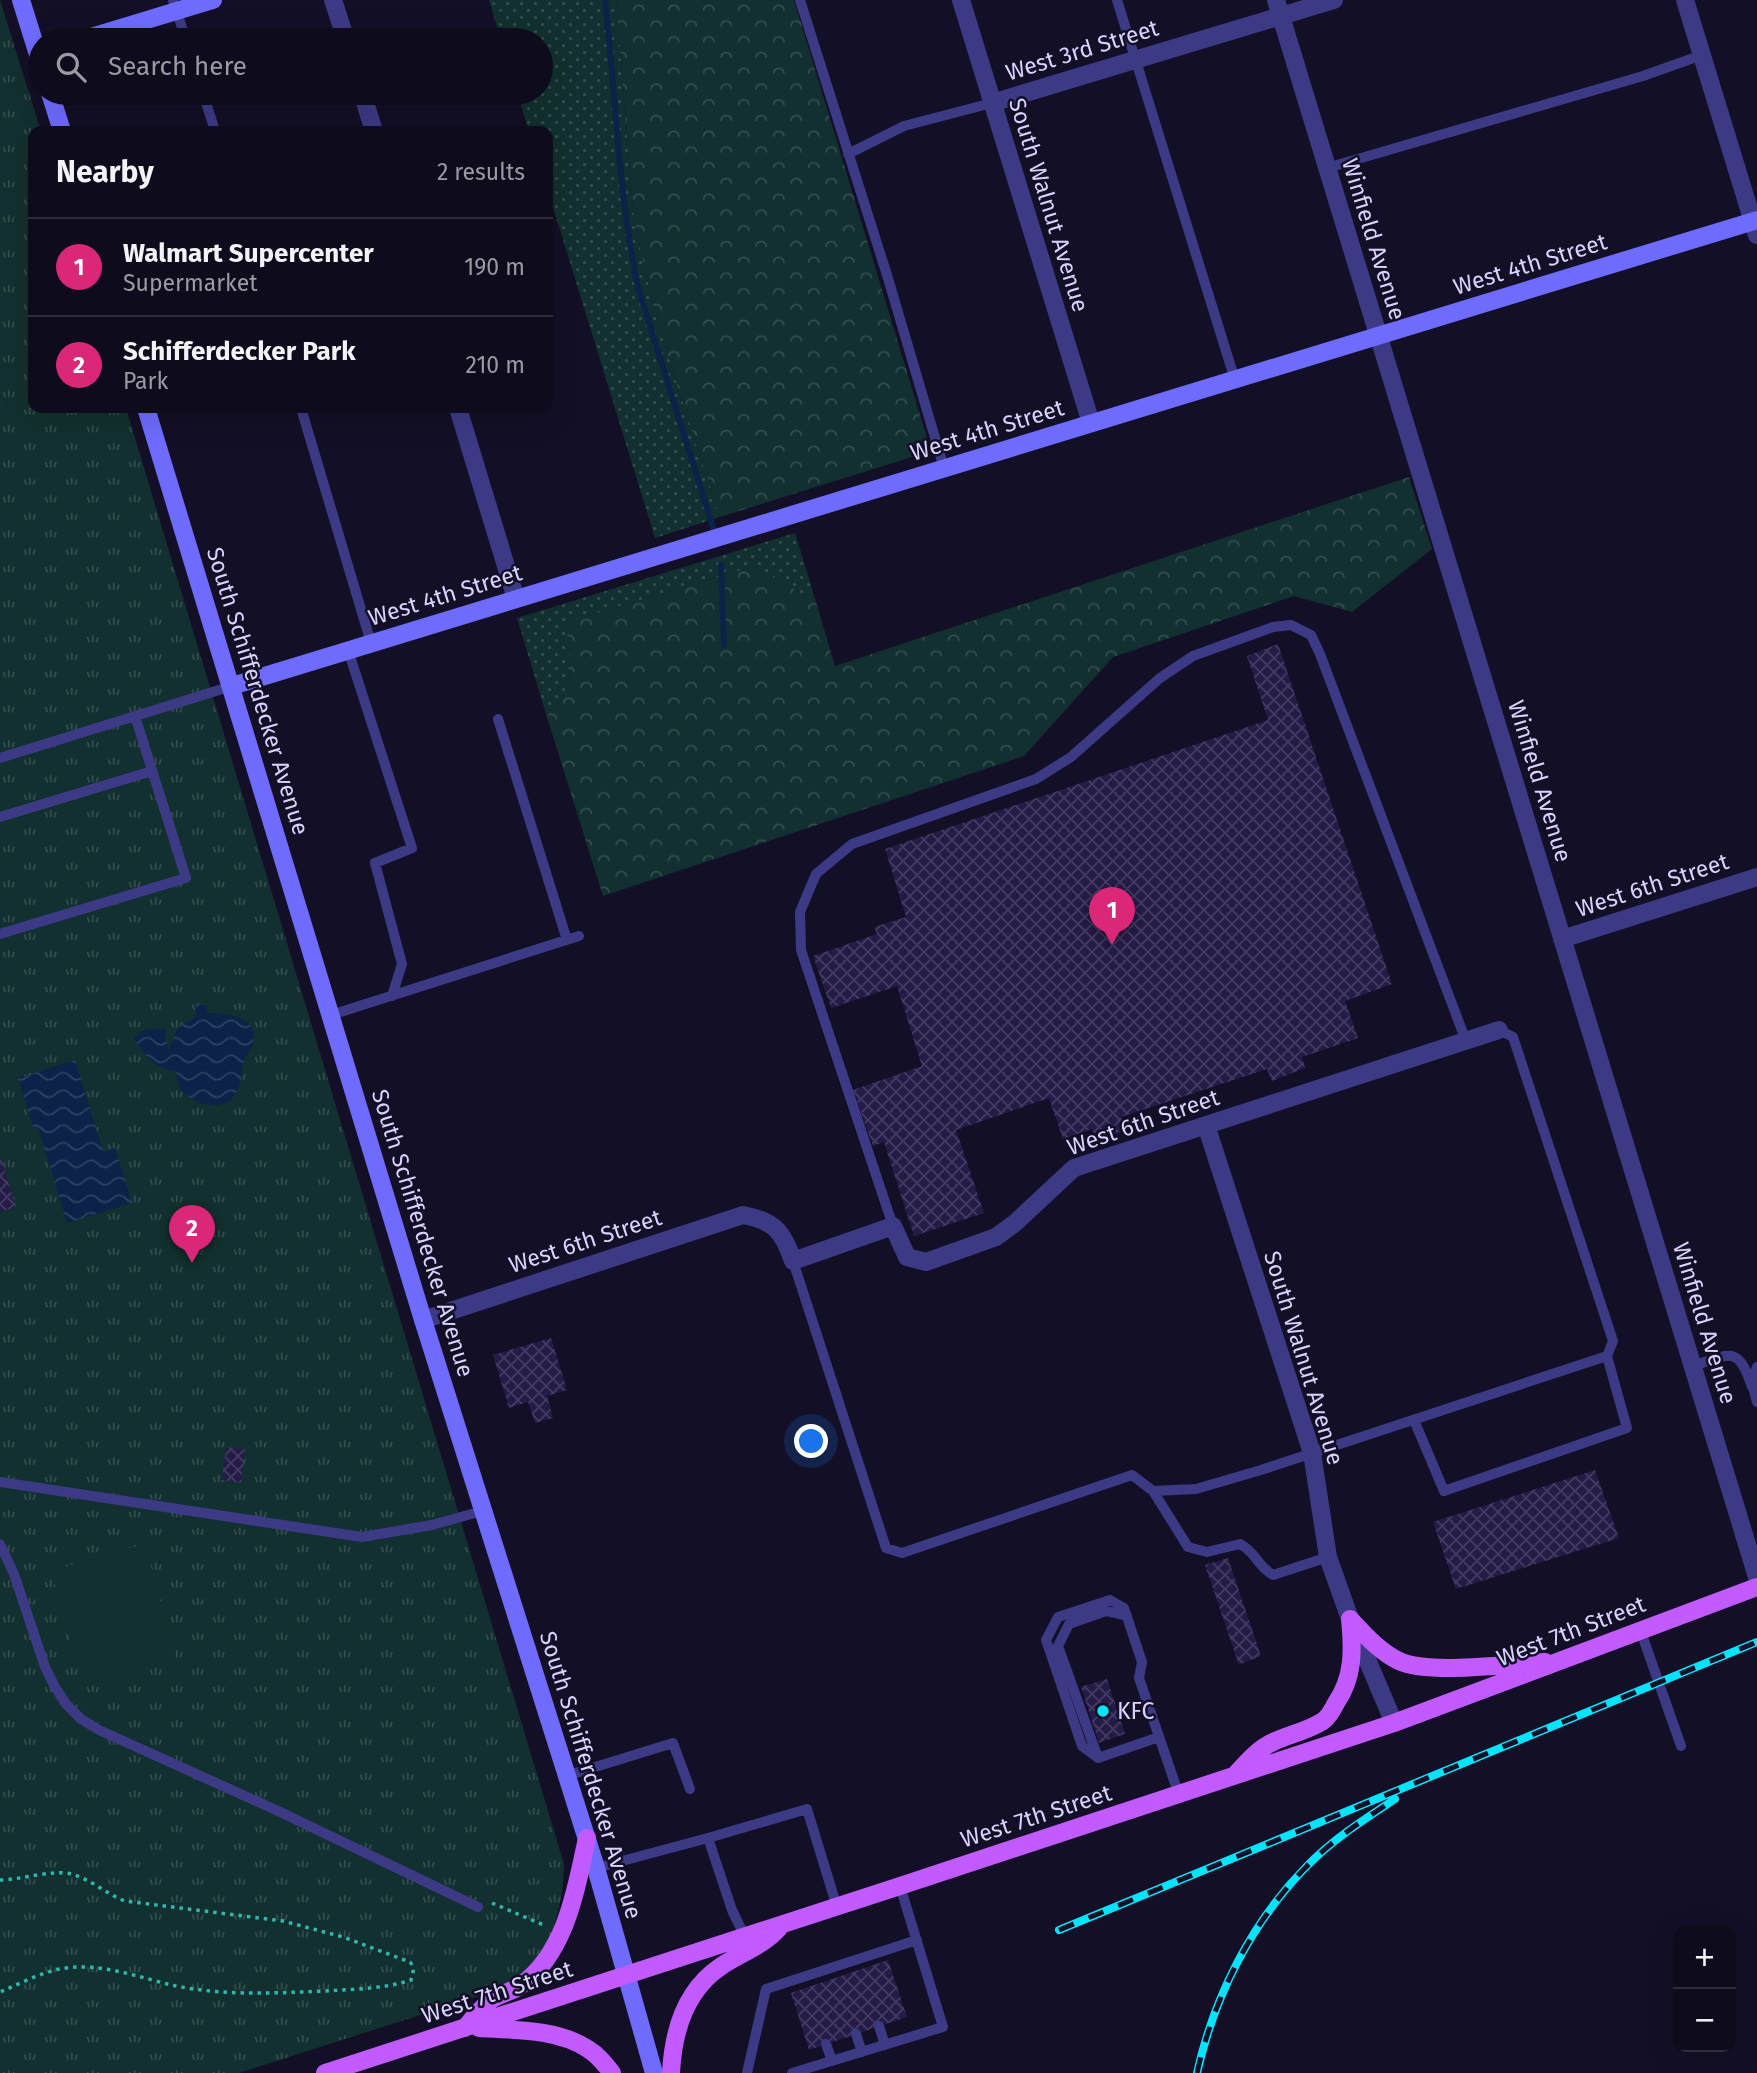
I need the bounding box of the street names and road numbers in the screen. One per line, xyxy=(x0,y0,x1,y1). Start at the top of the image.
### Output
street label: West 3rd Street xyxy=(1002,13,1162,87)
street label: South Walnut Avenue xyxy=(1003,95,1095,315)
street label: Winfield Avenue xyxy=(1336,155,1412,323)
street label: West 4th Street xyxy=(1450,227,1611,301)
street label: West 4th Street xyxy=(907,393,1068,467)
street label: South Schifferdecker Avenue xyxy=(201,544,315,838)
street label: West 4th Street xyxy=(365,558,526,632)
street label: Winfield Avenue xyxy=(1502,697,1578,865)
street label: West 6th Street xyxy=(1572,847,1733,923)
street label: West 6th Street xyxy=(1063,1083,1223,1161)
street label: South Schifferdecker Avenue xyxy=(366,1086,480,1380)
street label: West 6th Street xyxy=(505,1203,666,1279)
street label: Winfield Avenue xyxy=(1667,1239,1743,1407)
street label: South Walnut Avenue xyxy=(1258,1248,1350,1468)
street label: West 7th Street xyxy=(1493,1590,1650,1672)
street label: South Schifferdecker Avenue xyxy=(534,1628,648,1922)
street label: West 7th Street xyxy=(957,1778,1116,1854)
street label: West 7th Street xyxy=(418,1954,577,2030)

